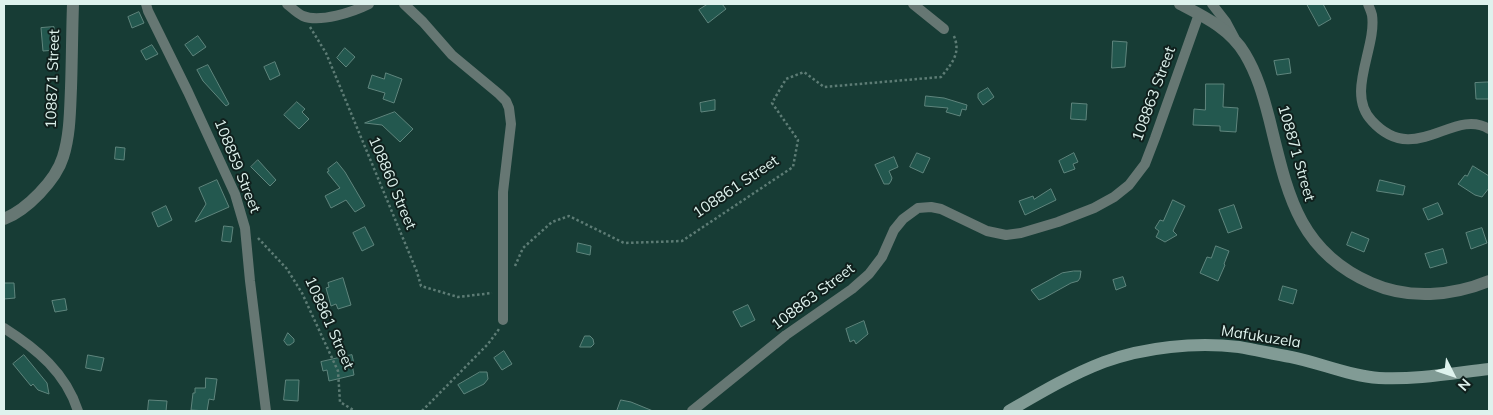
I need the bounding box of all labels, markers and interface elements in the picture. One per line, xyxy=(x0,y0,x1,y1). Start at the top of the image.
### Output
street label: 108871 Street xyxy=(42,29,64,129)
street label: 108863 Street xyxy=(1129,44,1179,144)
street label: 108871 Street xyxy=(1274,103,1318,203)
street label: 108859 Street xyxy=(210,117,264,215)
street label: 108860 Street xyxy=(364,134,420,232)
street label: 108861 Street xyxy=(690,152,782,222)
street label: 108863 Street xyxy=(768,260,858,334)
street label: 108861 Street xyxy=(301,274,357,372)
street label: Mafukuzela xyxy=(1220,322,1302,352)
north arrow xyxy=(1428,350,1478,400)
text: N xyxy=(1454,375,1475,395)

